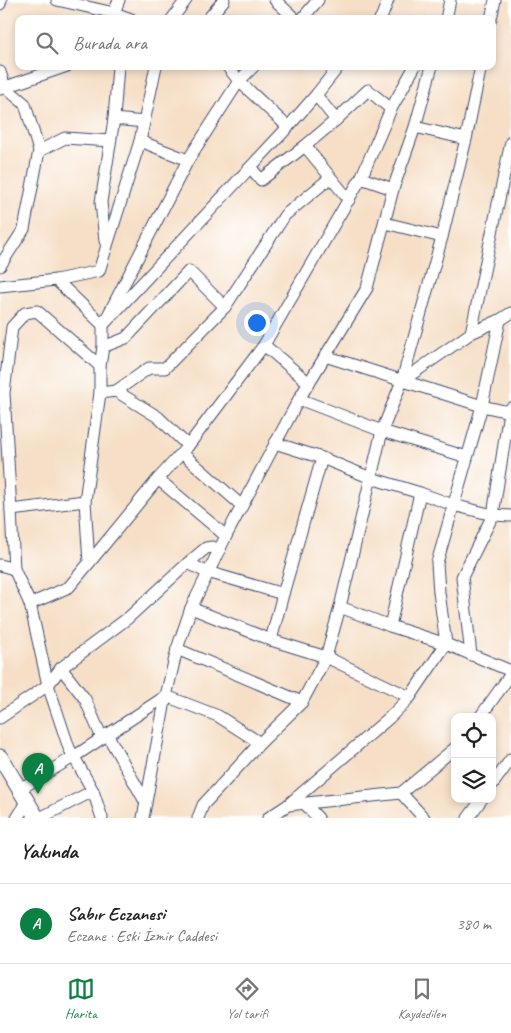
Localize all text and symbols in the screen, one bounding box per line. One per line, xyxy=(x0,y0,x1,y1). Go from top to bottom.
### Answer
search box xyxy=(15,15,496,70)
icon: search xyxy=(33,29,61,57)
text: Burada ara xyxy=(73,31,147,55)
your location xyxy=(244,310,270,336)
map controls xyxy=(451,713,496,803)
button: locate xyxy=(451,713,496,758)
pin: A xyxy=(22,753,54,794)
button: layers xyxy=(451,758,496,803)
text: Yakında xyxy=(20,838,78,864)
text: Sabır Eczanesi xyxy=(67,902,165,926)
text: A xyxy=(32,914,40,934)
text: 380 m xyxy=(457,914,491,934)
text: Eczane · Eski İzmir Caddesi xyxy=(67,926,217,946)
tab: Harita xyxy=(65,975,97,1022)
tab: Yol tarifi xyxy=(227,975,268,1022)
tab: Kaydedilen xyxy=(398,975,446,1022)

